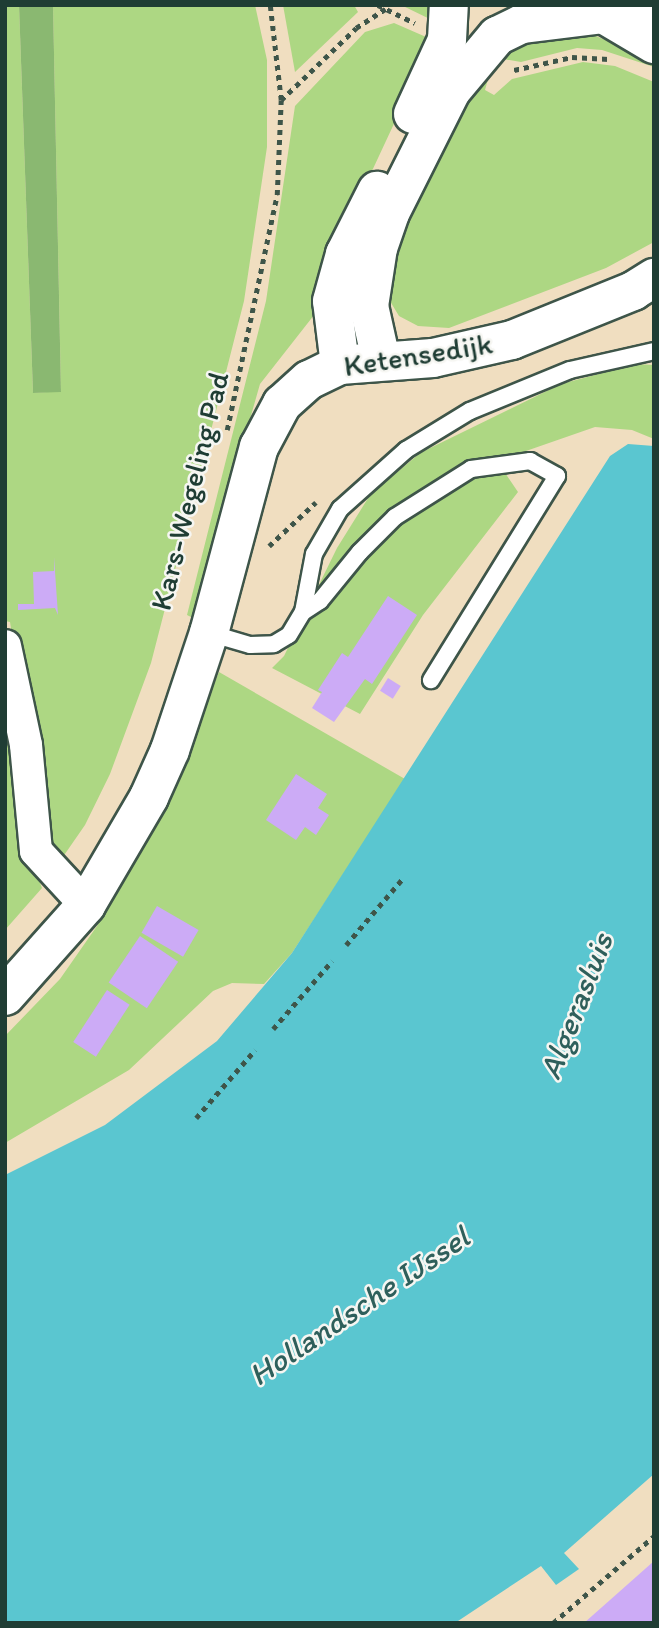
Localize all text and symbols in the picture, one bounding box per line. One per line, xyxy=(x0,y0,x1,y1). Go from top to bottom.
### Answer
street label: Ketensedijk xyxy=(341,325,495,385)
street label: Kars-Wegeling Pad xyxy=(143,368,237,614)
water label: Algerasluis xyxy=(531,928,621,1084)
water label: Hollandsche IJssel xyxy=(242,1218,476,1394)

